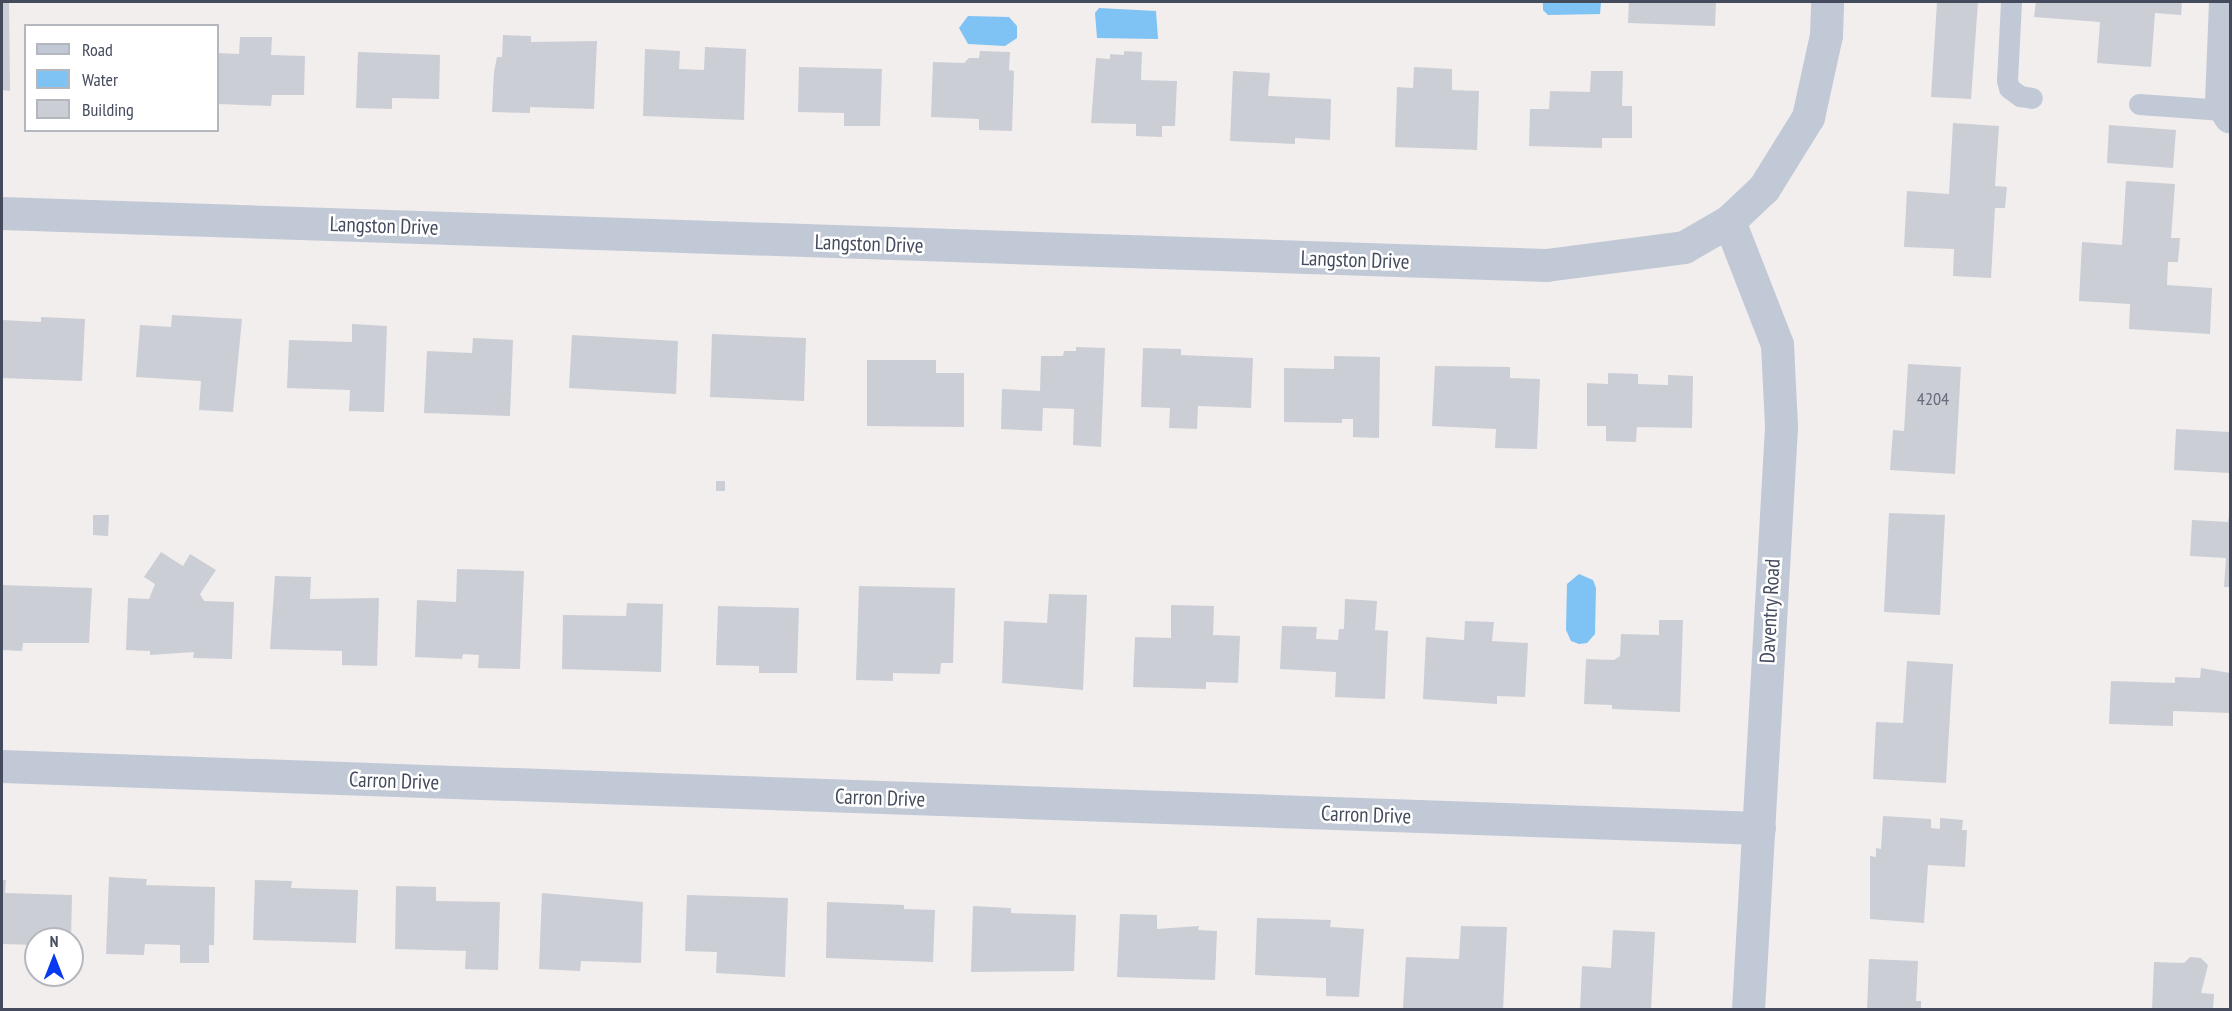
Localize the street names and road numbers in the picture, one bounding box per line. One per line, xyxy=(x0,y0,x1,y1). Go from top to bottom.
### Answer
street label: Langston Drive xyxy=(329,212,439,240)
street label: Langston Drive xyxy=(814,230,924,258)
street label: Langston Drive xyxy=(1300,246,1410,274)
street label: Daventry Road xyxy=(1755,558,1785,664)
street label: Carron Drive xyxy=(349,767,439,795)
street label: Carron Drive xyxy=(835,784,925,812)
street label: Carron Drive xyxy=(1321,801,1411,829)

